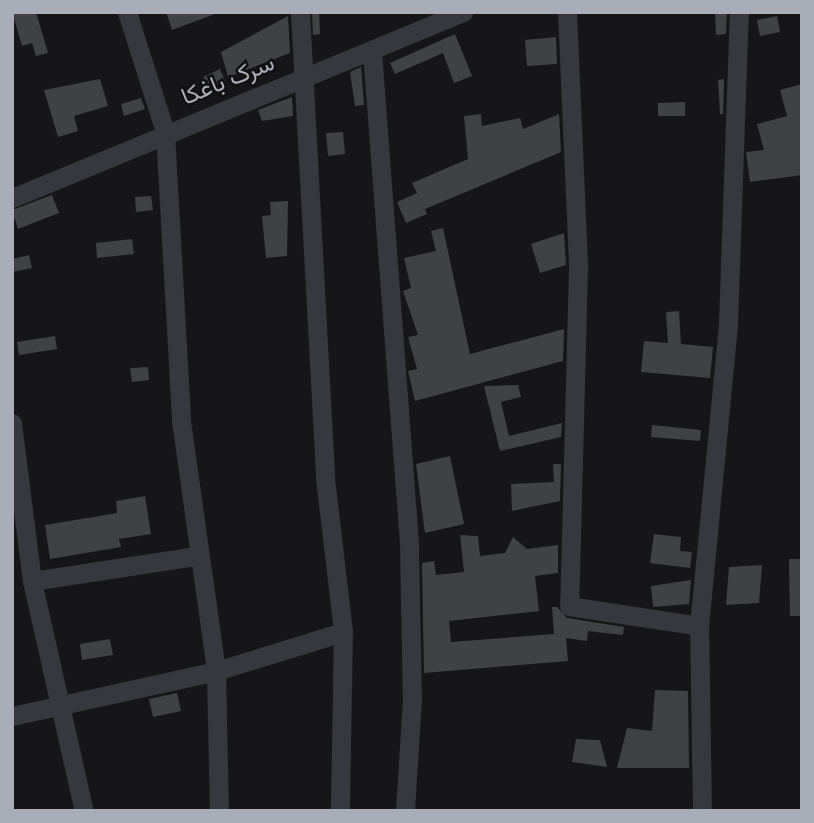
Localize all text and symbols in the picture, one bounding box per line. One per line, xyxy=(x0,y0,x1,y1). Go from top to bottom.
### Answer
street label: سرک باغکا xyxy=(177,48,279,112)

